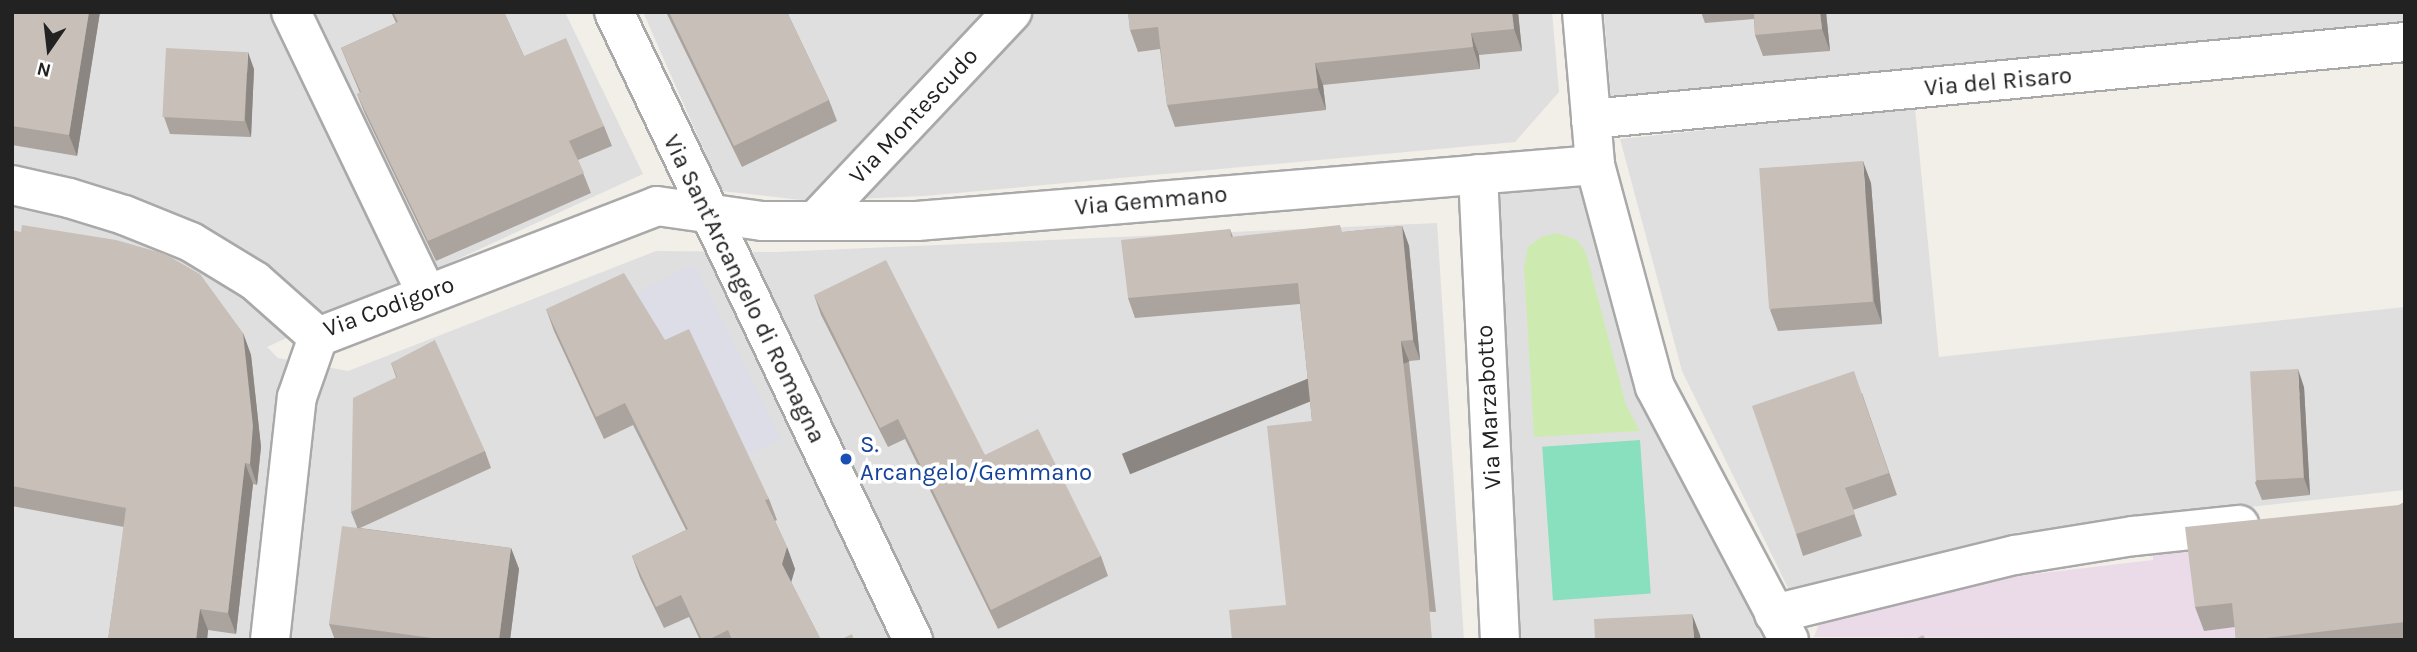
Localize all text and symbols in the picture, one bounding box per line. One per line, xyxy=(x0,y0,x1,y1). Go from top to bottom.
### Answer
north arrow xyxy=(14,14,84,84)
street label: Via Montescudo xyxy=(844,42,984,190)
text: N xyxy=(35,57,53,82)
street label: Via del Risaro xyxy=(1923,61,2073,103)
street label: Via Sant'Arcangelo di Romagna xyxy=(657,130,831,448)
street label: Via Gemmano xyxy=(1074,180,1228,222)
street label: Via Codigoro xyxy=(320,270,458,344)
street label: Via Marzabotto xyxy=(1470,324,1508,490)
place label: S. Arcangelo/Gemmano xyxy=(860,431,1092,487)
marker: S. Arcangelo/Gemmano xyxy=(838,451,854,467)

